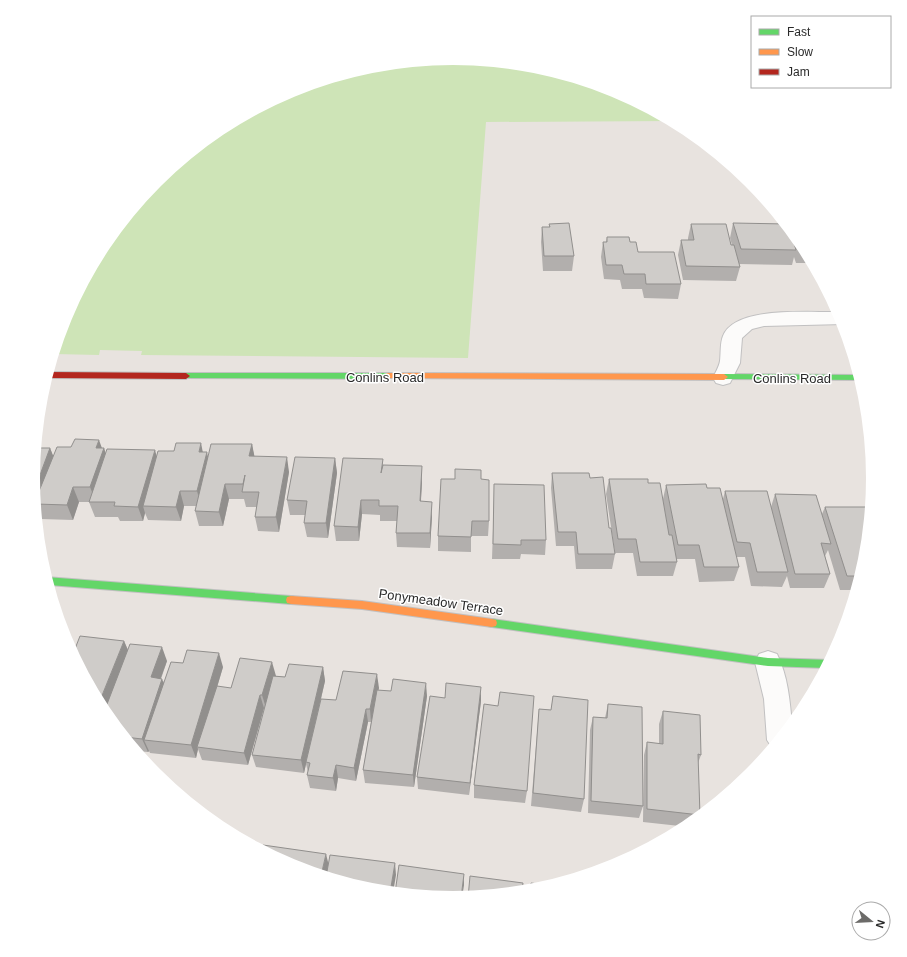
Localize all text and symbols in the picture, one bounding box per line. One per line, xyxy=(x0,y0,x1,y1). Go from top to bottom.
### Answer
legend xyxy=(751,16,891,88)
text: Fast xyxy=(787,25,811,39)
text: Slow xyxy=(787,45,813,59)
text: Jam xyxy=(787,65,810,79)
street label: Conlins Road xyxy=(346,370,424,385)
street label: Conlins Road xyxy=(753,371,831,386)
street label: Ponymeadow Terrace xyxy=(378,586,504,618)
north arrow xyxy=(851,901,891,941)
text: N xyxy=(874,918,887,930)

